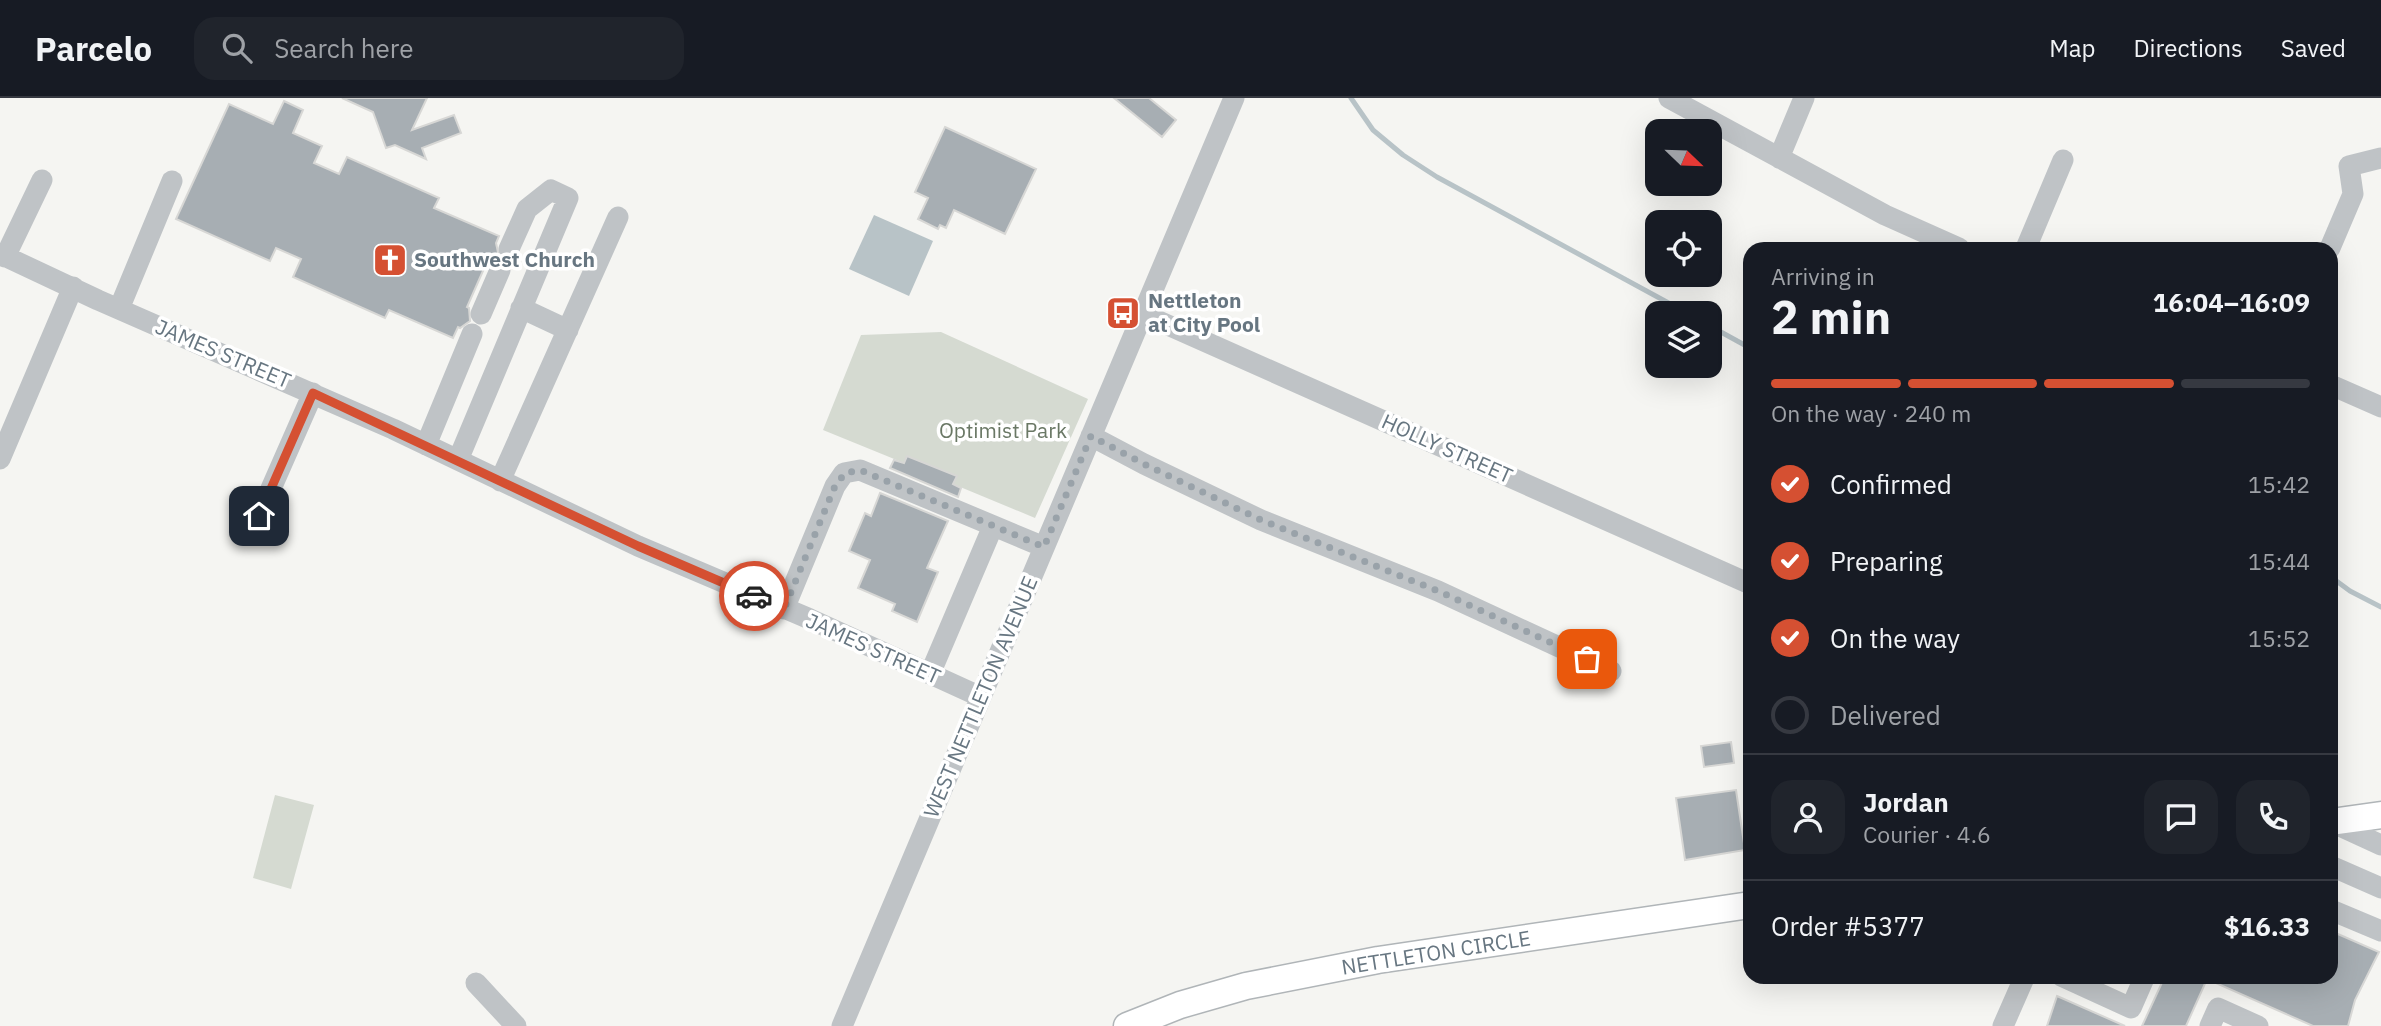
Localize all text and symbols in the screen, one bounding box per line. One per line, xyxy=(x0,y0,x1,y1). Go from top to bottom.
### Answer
search box xyxy=(194,17,684,80)
text: Parcelo xyxy=(35,27,152,70)
icon: search xyxy=(218,29,256,67)
text: Search here xyxy=(274,31,414,65)
text: Map xyxy=(2049,32,2095,64)
text: Directions xyxy=(2133,32,2243,64)
text: Saved xyxy=(2281,32,2346,64)
north arrow xyxy=(1645,119,1722,196)
map controls xyxy=(1645,119,1722,378)
button: locate xyxy=(1645,210,1722,287)
church icon: Southwest Church xyxy=(371,241,409,279)
place label: Southwest Church xyxy=(414,245,595,273)
text: Arriving in xyxy=(1771,261,1875,291)
text: 16:04–16:09 xyxy=(2153,285,2310,319)
place label: Nettleton at City Pool xyxy=(1148,286,1260,338)
text: 2 min xyxy=(1771,287,1891,347)
bus stop icon: Nettleton at City Pool xyxy=(1104,294,1142,332)
button: layers xyxy=(1645,301,1722,378)
street label: JAMES STREET xyxy=(151,312,295,394)
text: On the way · 240 m xyxy=(1771,398,1971,428)
street label: HOLLY STREET xyxy=(1378,407,1517,489)
park label: Optimist Park xyxy=(939,416,1067,444)
icon: check xyxy=(1771,465,1809,503)
text: Confirmed xyxy=(1830,467,1952,501)
text: 15:42 xyxy=(2248,469,2310,499)
pin xyxy=(229,486,289,546)
icon: home xyxy=(240,497,278,535)
icon: check xyxy=(1771,542,1809,580)
text: Preparing xyxy=(1830,544,1943,578)
text: 15:44 xyxy=(2248,546,2310,576)
courier xyxy=(719,561,789,631)
street label: WEST NETTLETON AVENUE xyxy=(917,572,1044,821)
icon: car xyxy=(735,577,773,615)
street label: JAMES STREET xyxy=(802,606,945,690)
icon: check xyxy=(1771,619,1809,657)
text: On the way xyxy=(1830,621,1960,655)
text: 15:52 xyxy=(2248,623,2310,653)
pin xyxy=(1557,629,1617,689)
icon: bag xyxy=(1568,640,1606,678)
text: Delivered xyxy=(1830,698,1941,732)
button: person xyxy=(1771,780,1845,854)
button: chat xyxy=(2144,780,2218,854)
button: phone xyxy=(2236,780,2310,854)
text: Jordan xyxy=(1863,785,1949,819)
text: Courier · 4.6 xyxy=(1863,819,1991,849)
text: Order #5377 xyxy=(1771,909,1925,943)
text: $16.33 xyxy=(2224,909,2310,943)
street label: NETTLETON CIRCLE xyxy=(1339,923,1532,981)

